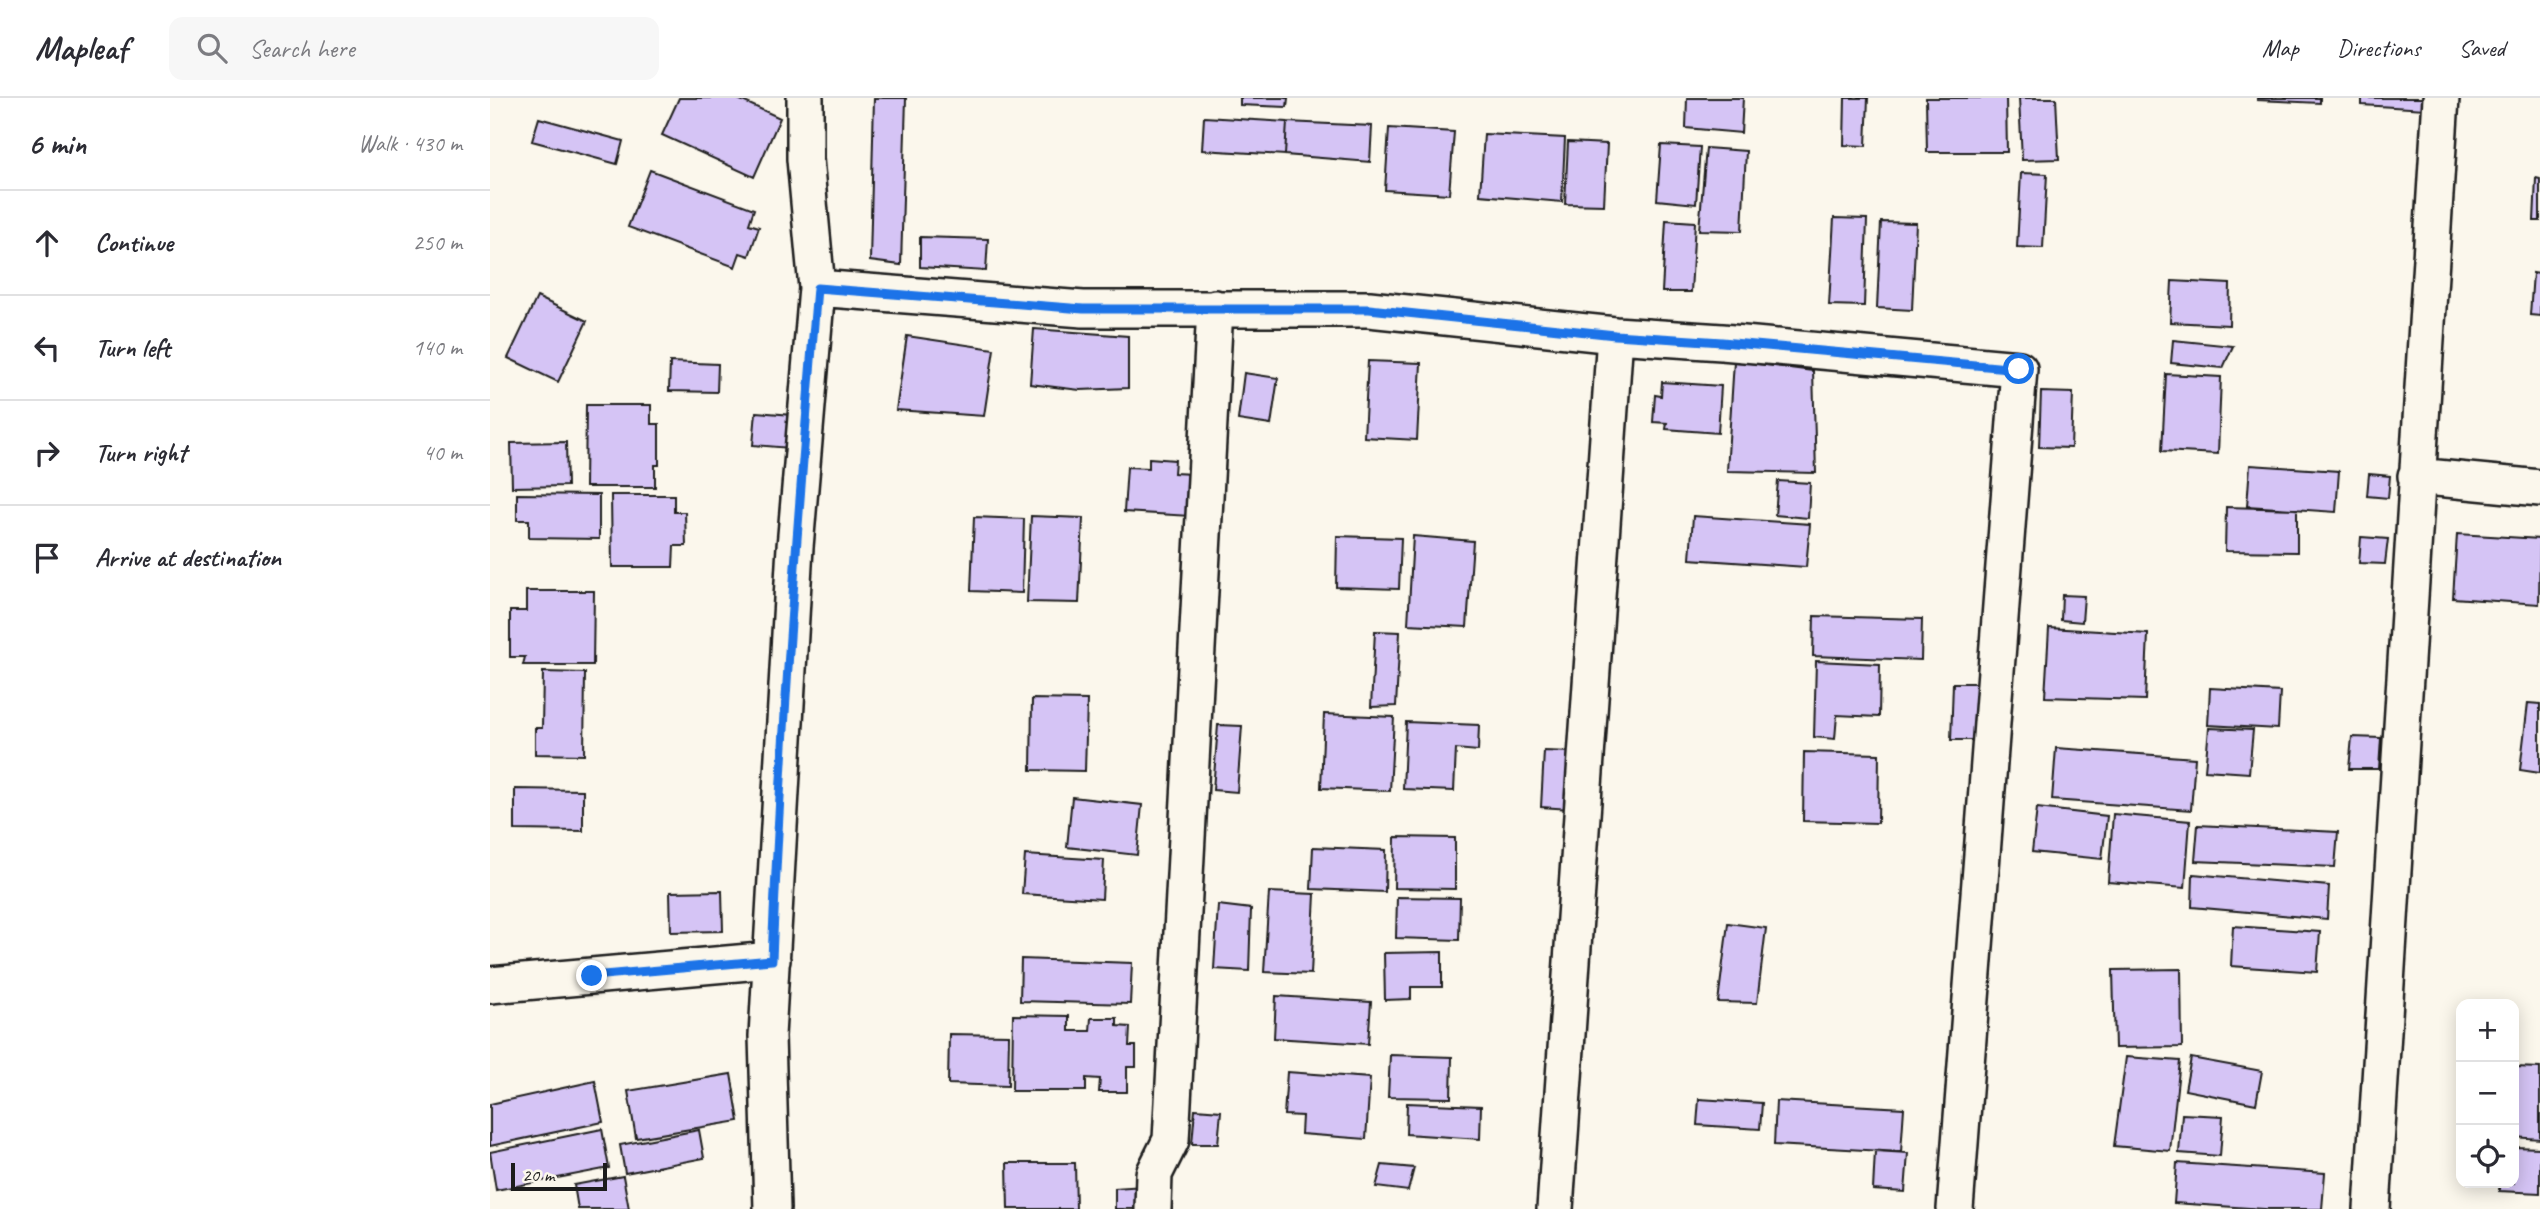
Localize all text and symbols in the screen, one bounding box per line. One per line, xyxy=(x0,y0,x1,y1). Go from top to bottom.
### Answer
search box xyxy=(169,17,659,80)
text: Mapleaf xyxy=(35,27,127,69)
icon: search xyxy=(193,29,231,67)
text: Search here xyxy=(249,32,355,65)
text: Map xyxy=(2262,33,2299,63)
text: Directions xyxy=(2337,33,2420,63)
text: Saved xyxy=(2458,33,2505,63)
text: 6 min xyxy=(28,125,86,163)
text: Walk · 430 m xyxy=(358,129,462,158)
icon: ahead xyxy=(28,224,66,262)
text: Continue xyxy=(95,226,173,259)
text: 250 m xyxy=(413,228,462,257)
icon: left xyxy=(28,329,66,367)
text: Turn left xyxy=(95,331,170,364)
text: 140 m xyxy=(413,333,462,362)
route start xyxy=(2003,353,2034,384)
icon: right xyxy=(28,434,66,472)
text: Turn right xyxy=(95,436,186,469)
text: 40 m xyxy=(423,438,462,467)
icon: arrive xyxy=(28,539,66,577)
text: Arrive at destination xyxy=(95,541,281,574)
route end xyxy=(576,960,607,991)
map controls xyxy=(2456,999,2519,1188)
button: + xyxy=(2456,999,2519,1062)
button: − xyxy=(2456,1062,2519,1125)
button: locate xyxy=(2456,1125,2519,1188)
scale bar xyxy=(511,1160,607,1192)
text: 20 m xyxy=(522,1163,554,1187)

